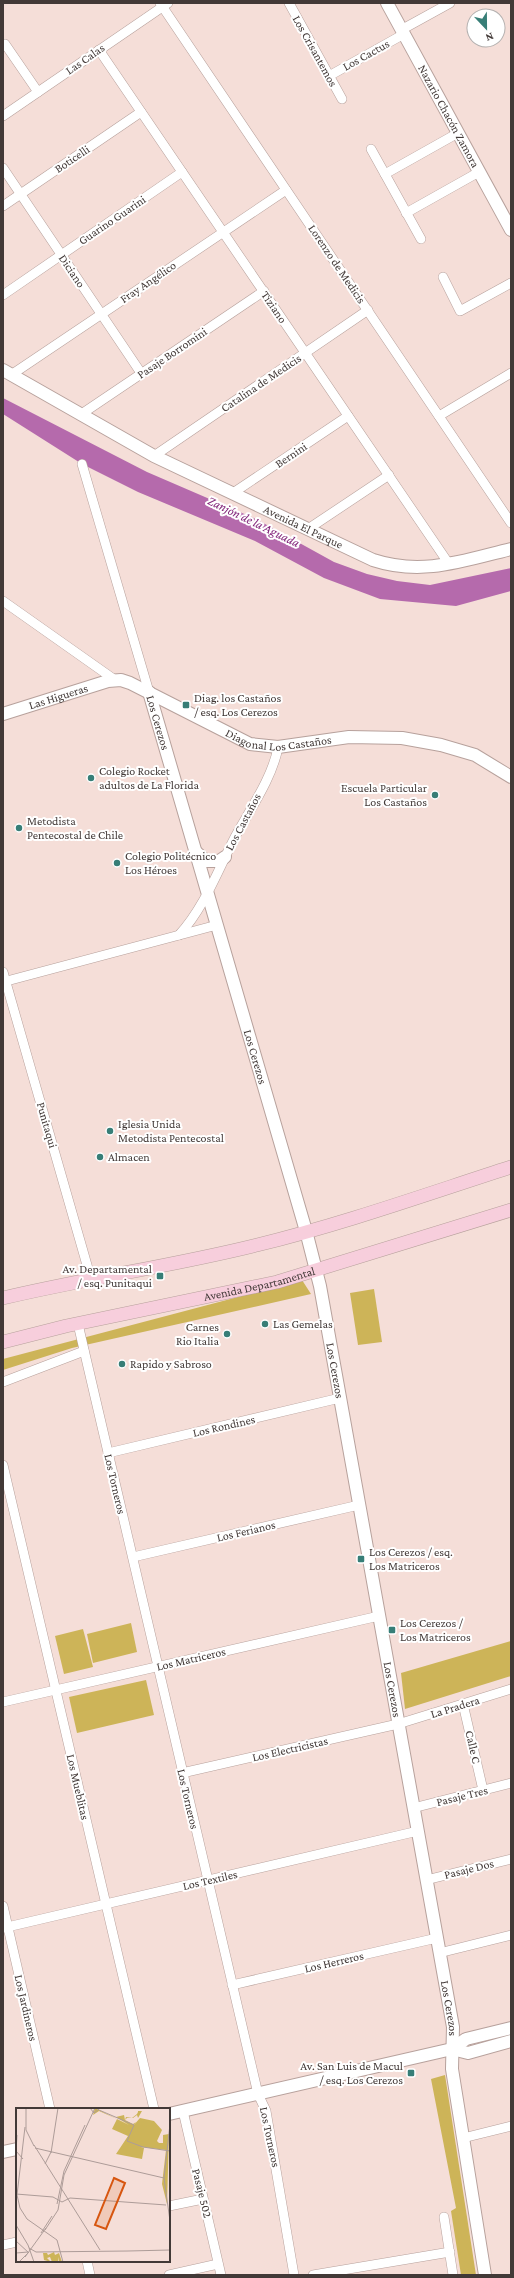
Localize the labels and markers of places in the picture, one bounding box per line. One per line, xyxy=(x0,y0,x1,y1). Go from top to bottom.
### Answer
place label: Diag. los Castaños / esq. Los Cerezos xyxy=(194,691,282,719)
marker: Diag. los Castaños / esq. Los Cerezos xyxy=(181,700,191,710)
place label: Colegio Rocket adultos de La Florida xyxy=(99,764,200,792)
marker: Colegio Rocket adultos de La Florida xyxy=(86,773,96,783)
place label: Escuela Particular Los Castaños xyxy=(341,781,428,809)
marker: Escuela Particular Los Castaños xyxy=(430,790,440,800)
place label: Metodista Pentecostal de Chile xyxy=(27,814,123,842)
marker: Metodista Pentecostal de Chile xyxy=(14,823,24,833)
place label: Colegio Politécnico Los Héroes xyxy=(125,849,216,877)
marker: Colegio Politécnico Los Héroes xyxy=(112,858,122,868)
place label: Iglesia Unida Metodista Pentecostal xyxy=(118,1117,224,1145)
marker: Iglesia Unida Metodista Pentecostal xyxy=(105,1126,115,1136)
place label: Almacen xyxy=(108,1150,150,1164)
marker: Almacen xyxy=(95,1152,105,1162)
place label: Av. Departamental / esq. Punitaqui xyxy=(62,1262,152,1290)
marker: Av. Departamental / esq. Punitaqui xyxy=(155,1271,165,1281)
place label: Las Gemelas xyxy=(273,1317,333,1331)
marker: Las Gemelas xyxy=(260,1319,270,1329)
place label: Carnes Rio Italia xyxy=(176,1320,219,1348)
marker: Carnes Rio Italia xyxy=(222,1329,232,1339)
place label: Rapido y Sabroso xyxy=(130,1357,212,1371)
marker: Rapido y Sabroso xyxy=(117,1359,127,1369)
place label: Los Cerezos / esq. Los Matriceros xyxy=(369,1545,453,1573)
marker: Los Cerezos / esq. Los Matriceros xyxy=(356,1554,366,1564)
place label: Los Cerezos / Los Matriceros xyxy=(400,1616,471,1644)
marker: Los Cerezos / Los Matriceros xyxy=(387,1625,397,1635)
place label: Av. San Luis de Macul / esq. Los Cerezos xyxy=(300,2059,403,2087)
marker: Av. San Luis de Macul / esq. Los Cerezos xyxy=(406,2068,416,2078)

